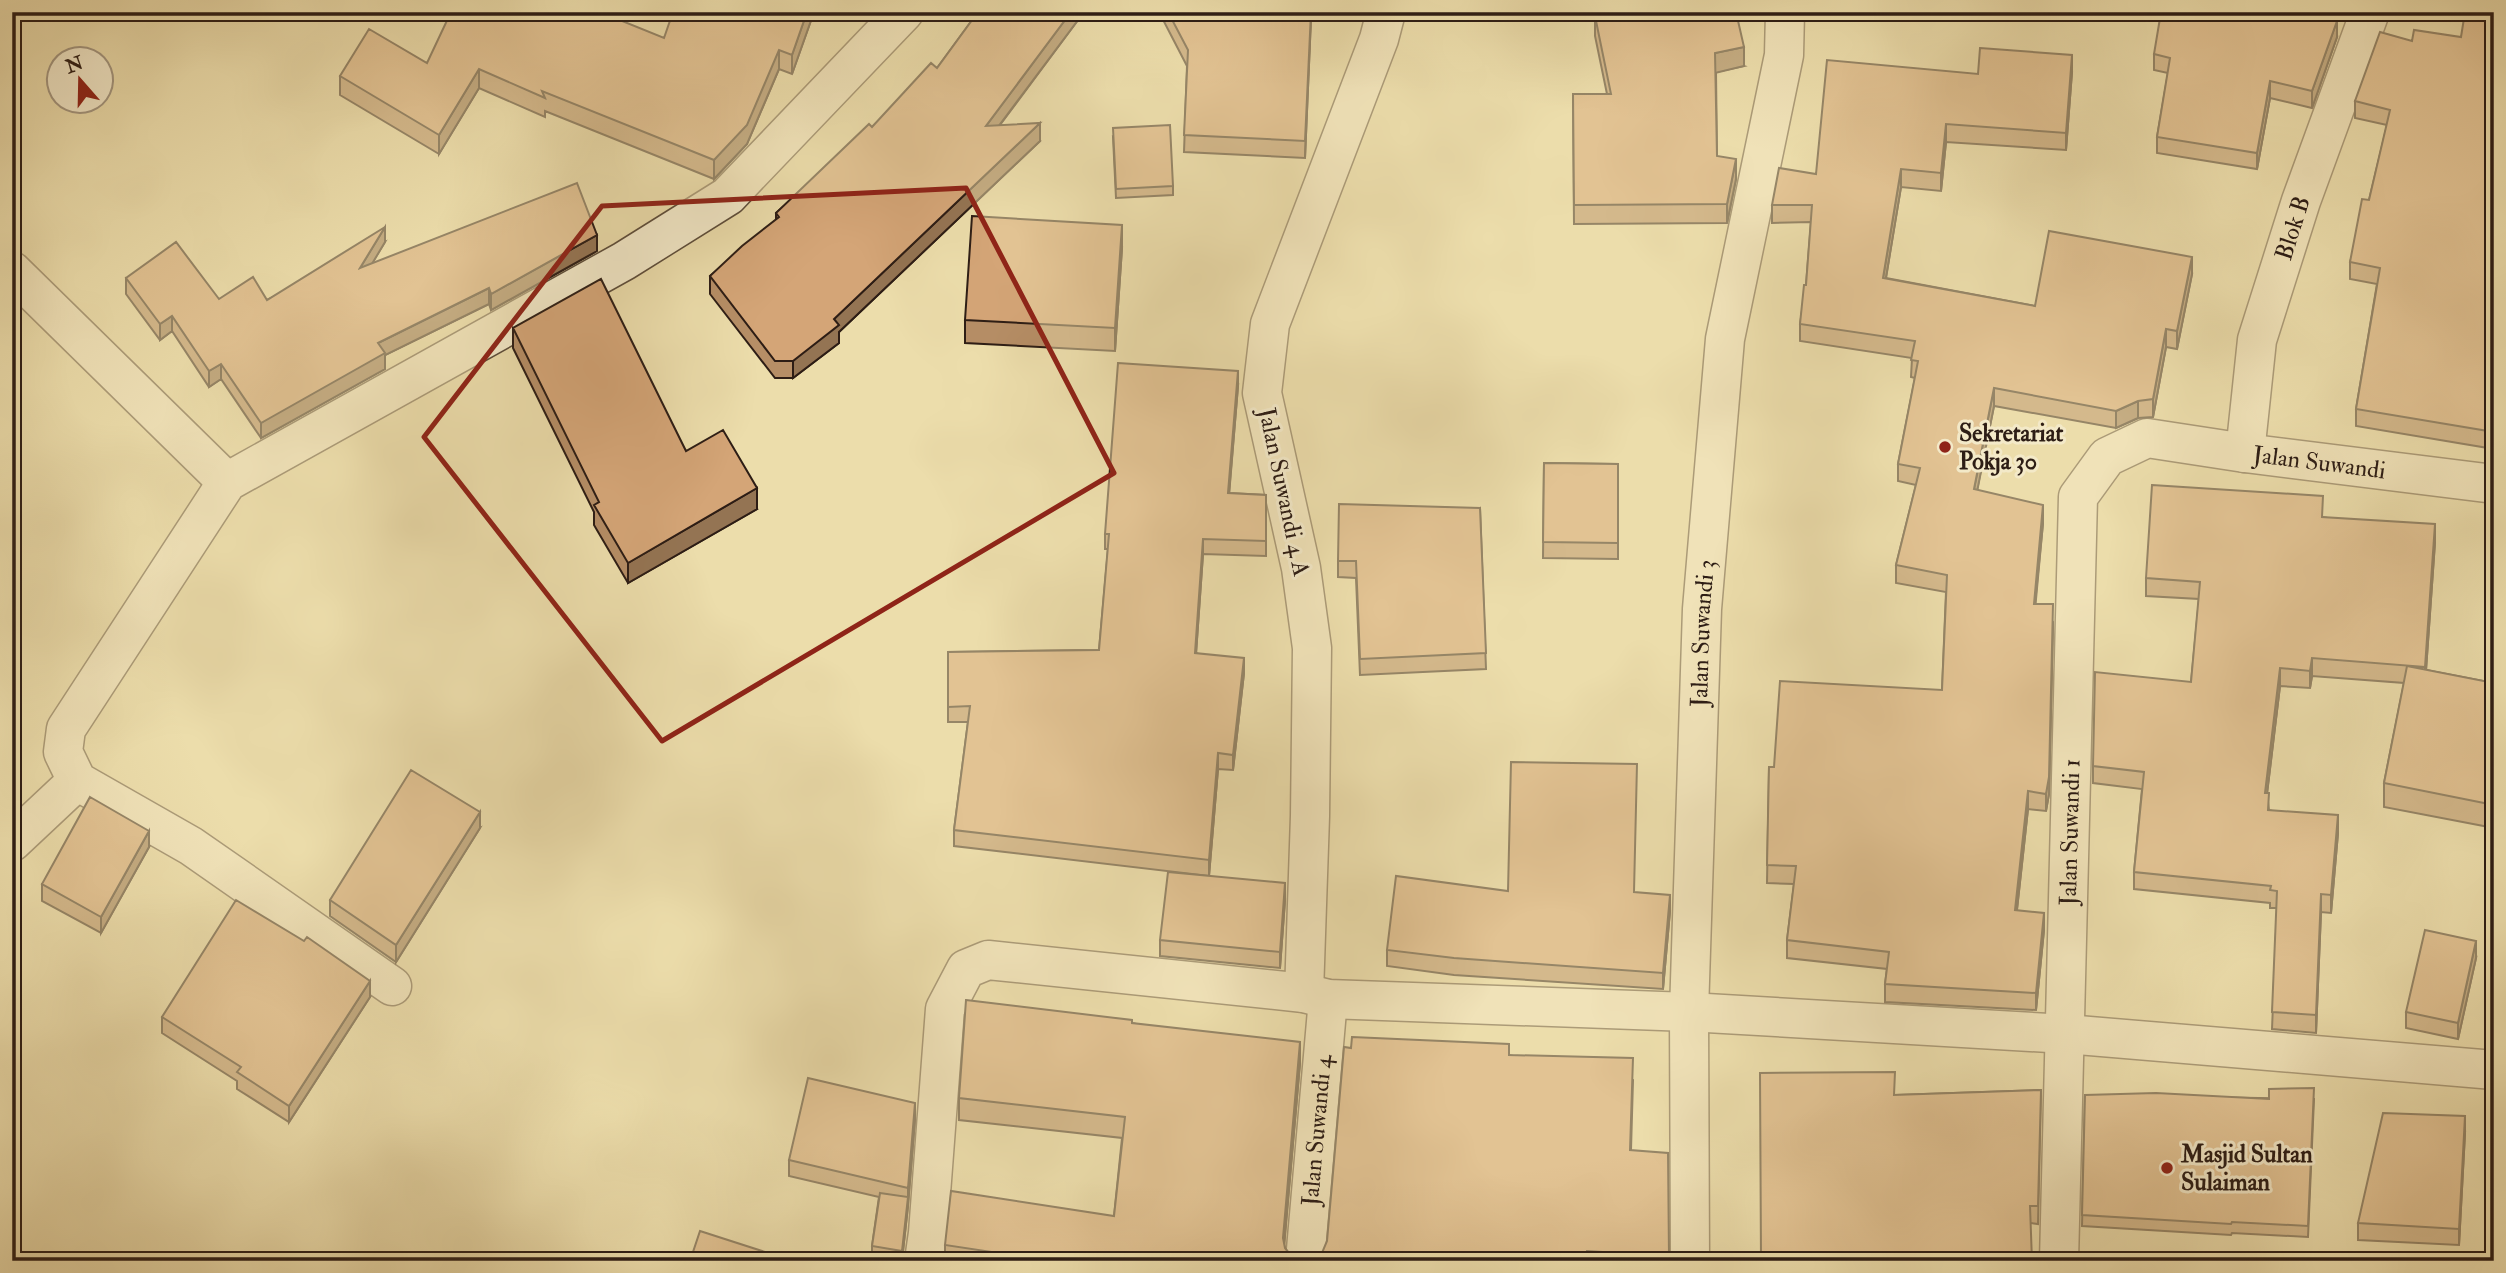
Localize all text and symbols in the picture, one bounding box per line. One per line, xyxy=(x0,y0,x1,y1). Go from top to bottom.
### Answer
north arrow xyxy=(46,46,116,116)
text: N xyxy=(61,50,88,79)
street label: Blok B xyxy=(2268,192,2317,264)
street label: Jalan Suwandi 4 A xyxy=(1251,404,1317,579)
place label: Sekretariat Pokja 30 xyxy=(1959,418,2064,477)
marker: Sekretariat Pokja 30 xyxy=(1937,439,1953,455)
street label: Jalan Suwandi xyxy=(2250,439,2387,486)
street label: Jalan Suwandi 3 xyxy=(1683,558,1722,708)
street label: Jalan Suwandi 1 xyxy=(2052,758,2087,907)
street label: Jalan Suwandi 4 xyxy=(1294,1053,1339,1208)
place label: Masjid Sultan Sulaiman xyxy=(2180,1139,2313,1198)
marker: Masjid Sultan Sulaiman xyxy=(2159,1160,2175,1176)

